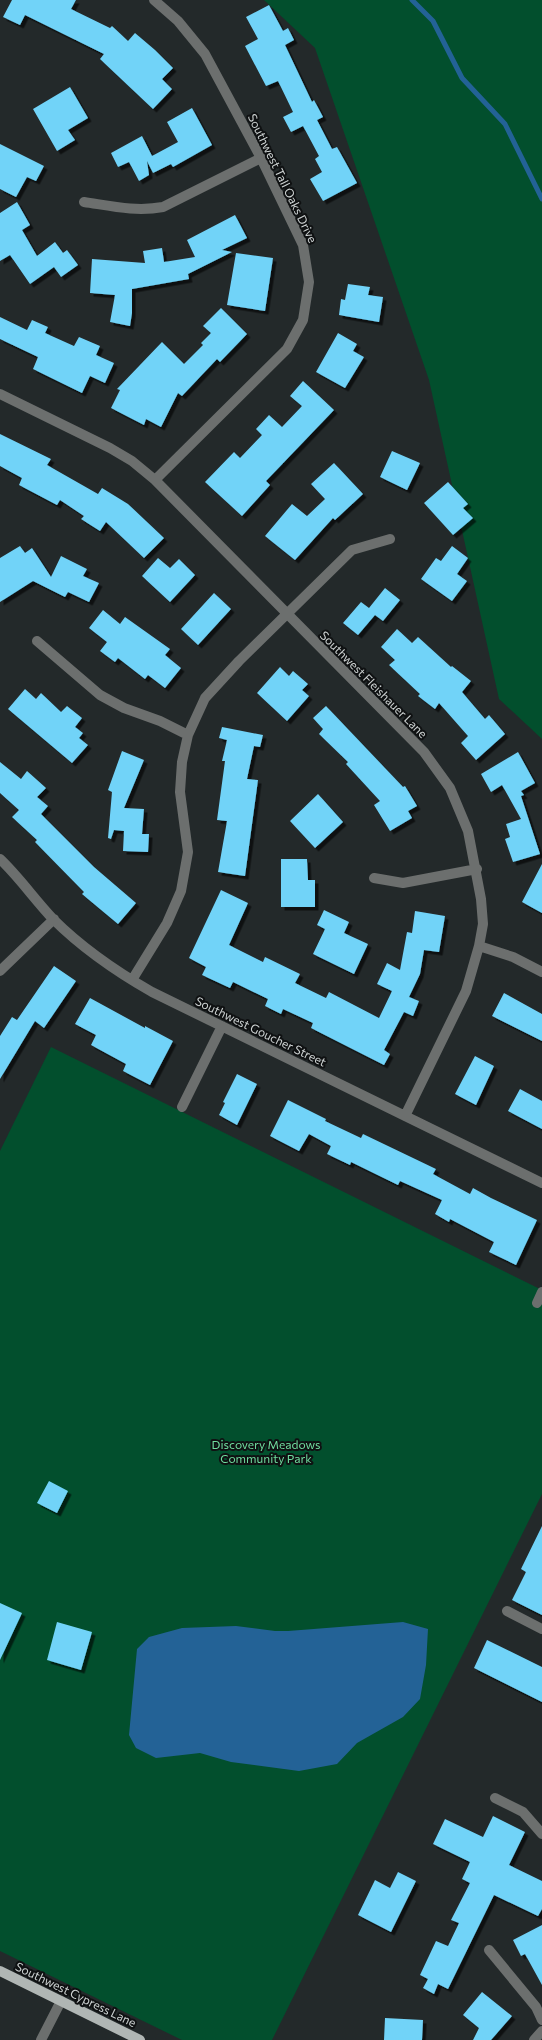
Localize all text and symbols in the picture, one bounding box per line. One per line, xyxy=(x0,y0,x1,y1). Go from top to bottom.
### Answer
street label: Southwest Tall Oaks Drive xyxy=(246,111,320,245)
street label: Southwest Fleishauer Lane xyxy=(318,628,430,740)
street label: Southwest Goucher Street xyxy=(193,993,329,1069)
park label: Discovery Meadows Community Park xyxy=(212,1437,320,1465)
street label: Southwest Cypress Lane xyxy=(13,1959,139,2029)

